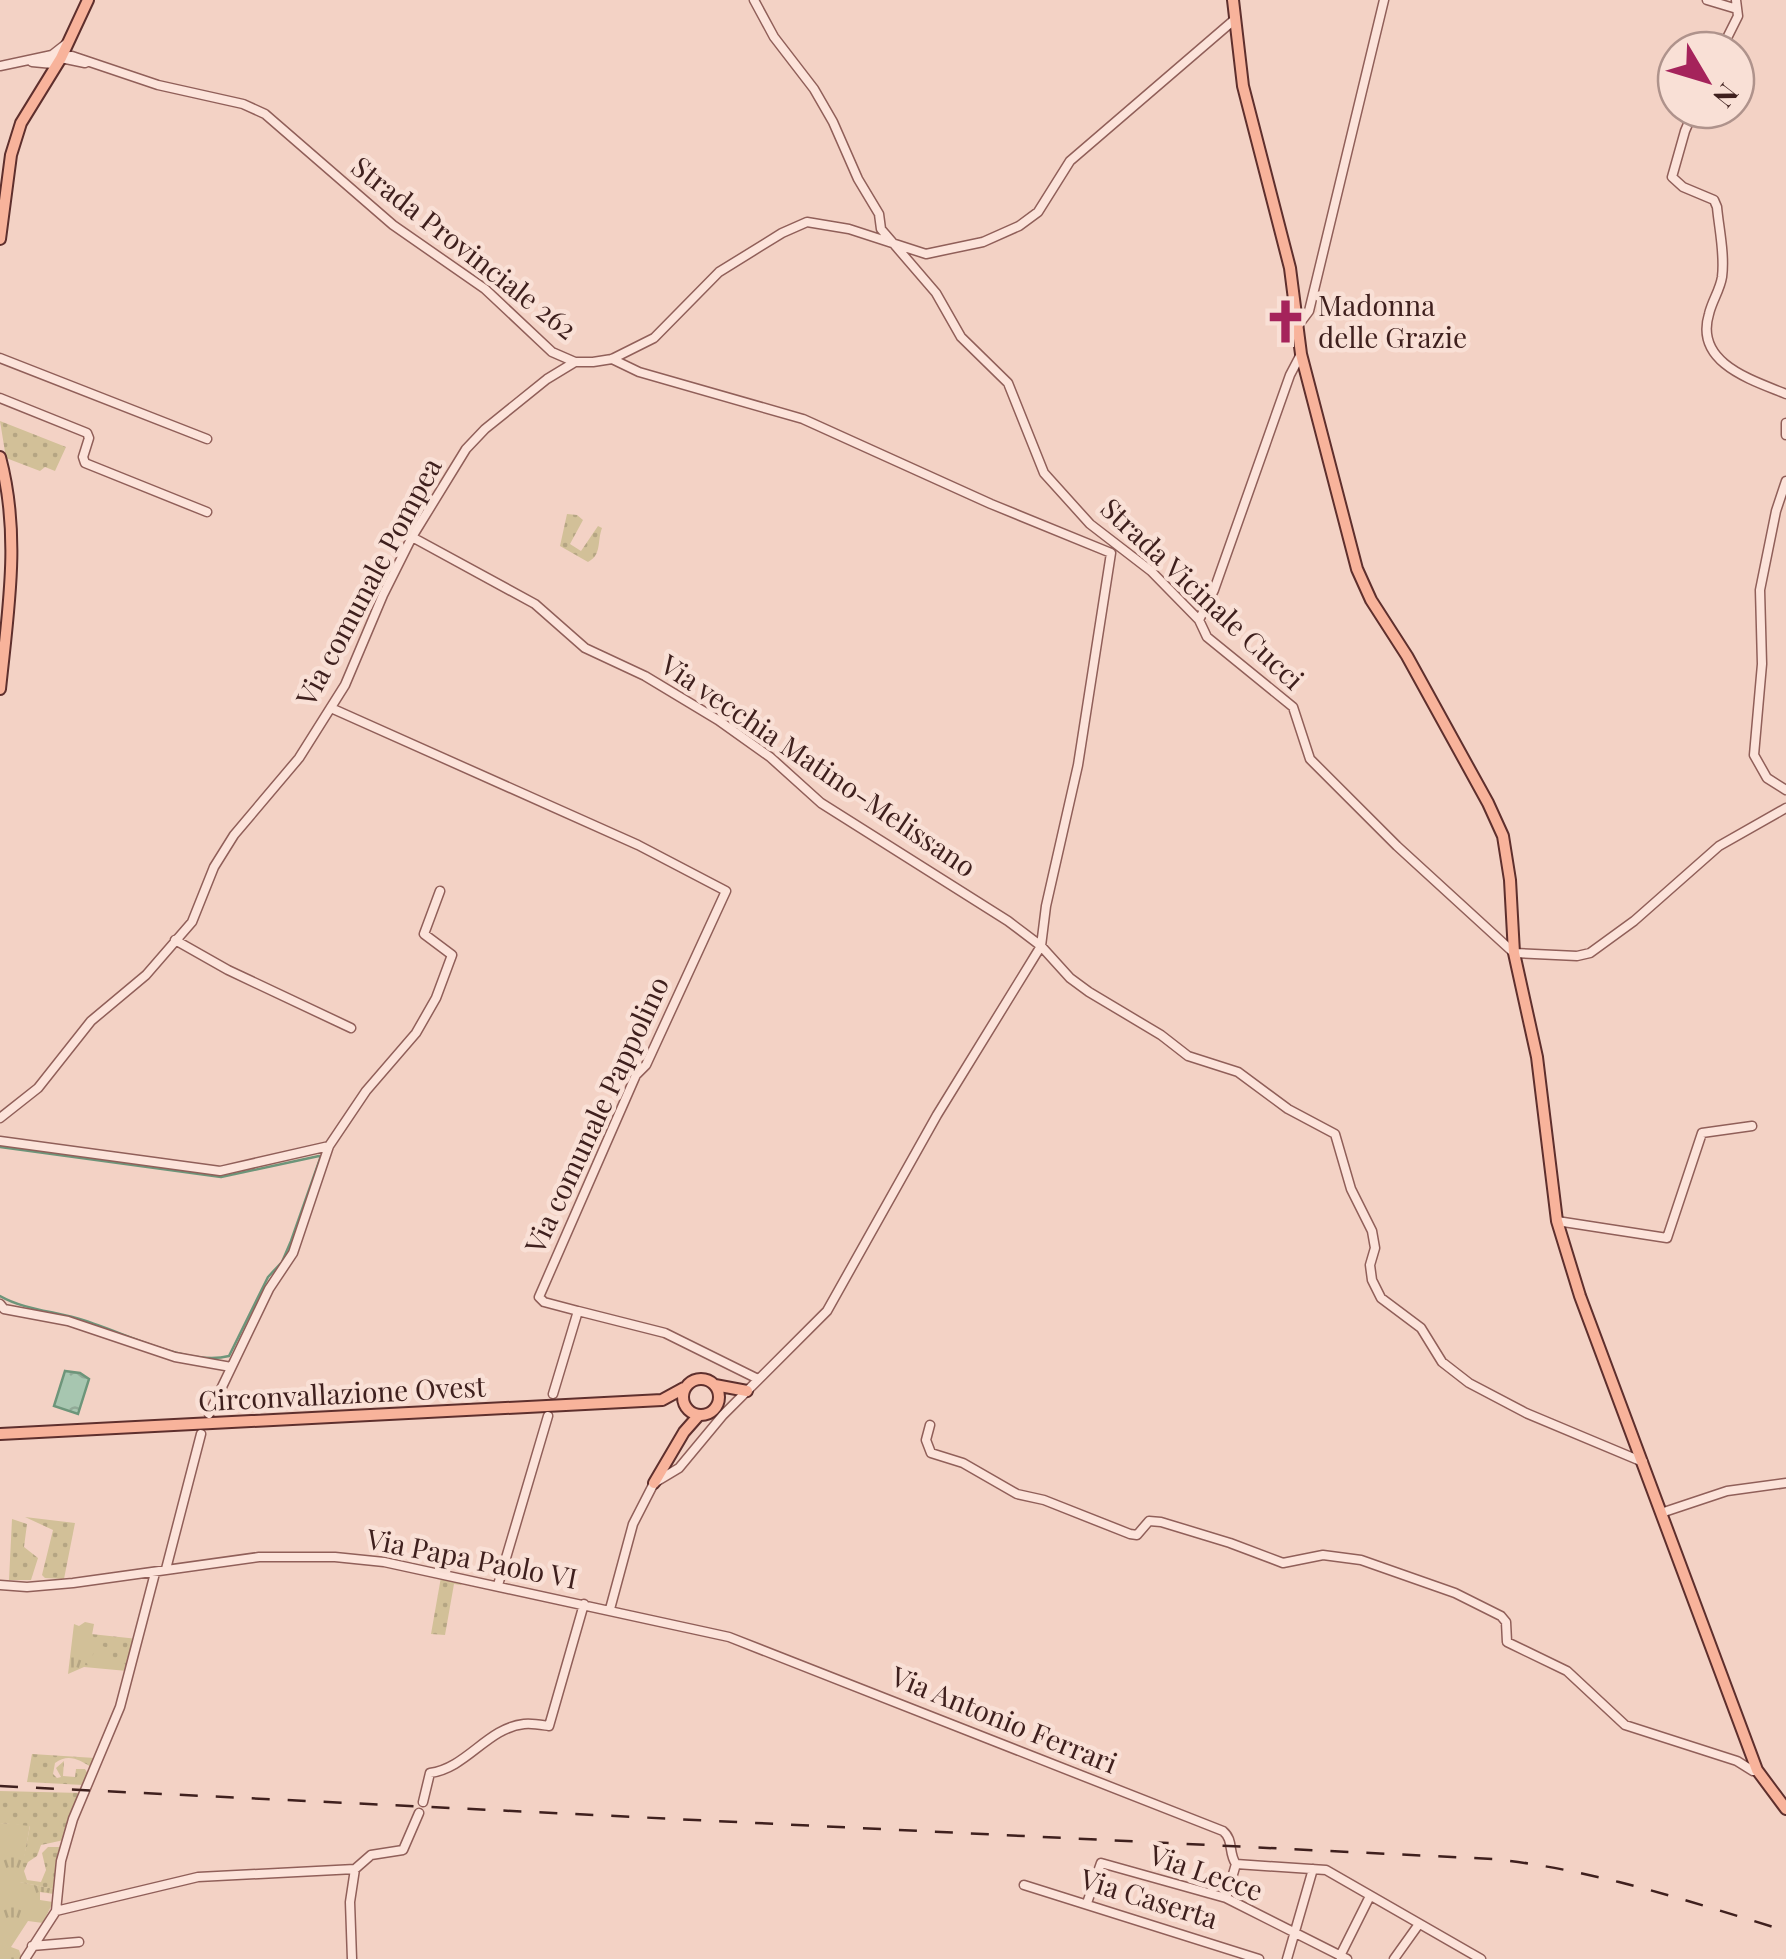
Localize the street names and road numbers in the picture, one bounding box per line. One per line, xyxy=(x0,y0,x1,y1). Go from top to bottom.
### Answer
street label: Strada Provinciale 262 xyxy=(345,147,585,346)
street label: Via comunale Pompea xyxy=(286,451,449,713)
street label: Strada Vicinale Cucci xyxy=(1094,489,1312,697)
street label: Via vecchia Matino-Melissano xyxy=(653,645,984,884)
street label: Via comunale Pappolino xyxy=(515,970,676,1260)
street label: Circonvallazione Ovest xyxy=(197,1366,488,1419)
street label: Via Papa Paolo VI xyxy=(363,1519,581,1596)
street label: Via Antonio Ferrari xyxy=(885,1656,1123,1781)
street label: Via Lecce xyxy=(1144,1835,1268,1908)
street label: Via Caserta xyxy=(1075,1859,1223,1936)

